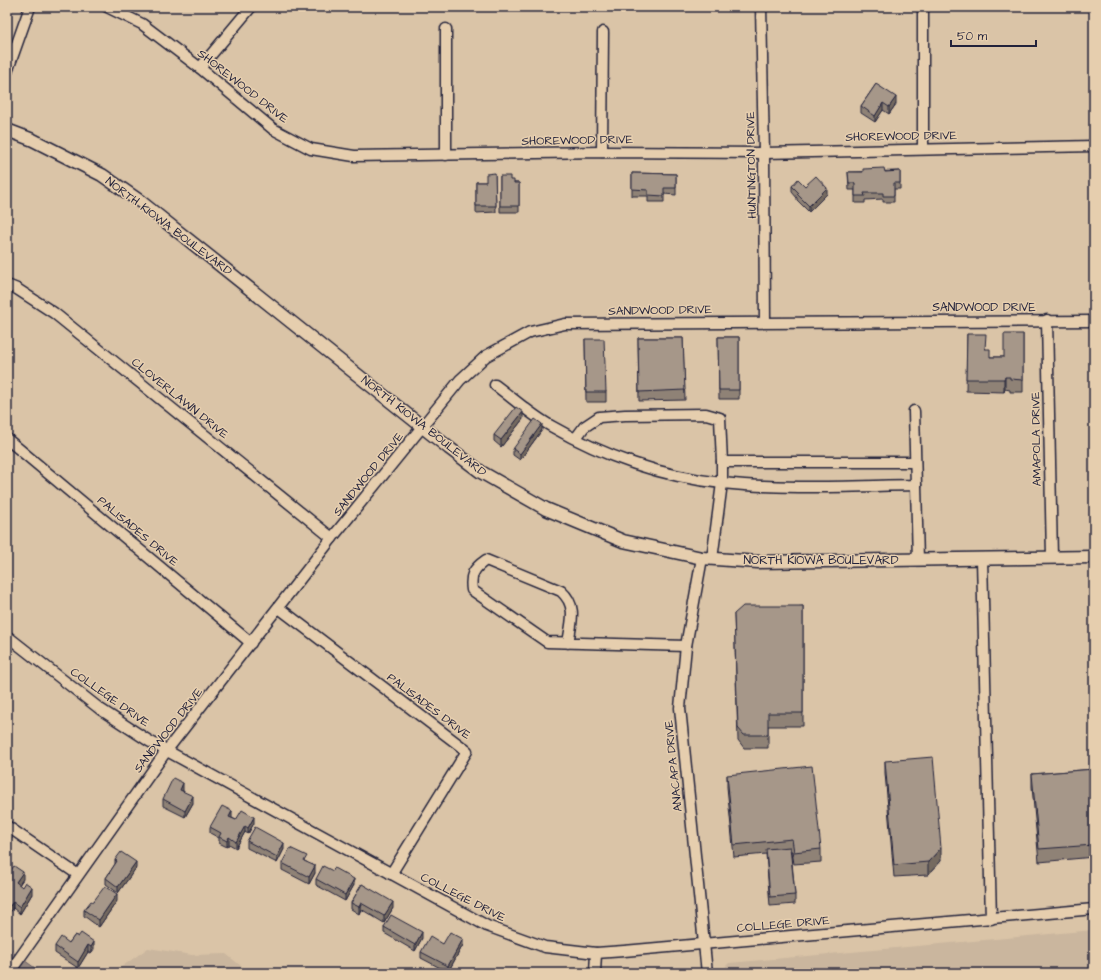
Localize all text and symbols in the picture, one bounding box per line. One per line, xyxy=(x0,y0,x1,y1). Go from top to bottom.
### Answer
scale bar xyxy=(951,22,1036,48)
text: 50 m xyxy=(957,28,988,45)
street label: SHOREWOOD DRIVE xyxy=(194,45,292,127)
street label: HUNTINGTON DRIVE xyxy=(742,111,761,219)
street label: SHOREWOOD DRIVE xyxy=(845,127,957,146)
street label: SHOREWOOD DRIVE xyxy=(521,131,633,150)
street label: NORTH KIOWA BOULEVARD xyxy=(102,173,236,280)
street label: SANDWOOD DRIVE xyxy=(932,299,1036,316)
street label: SANDWOOD DRIVE xyxy=(608,301,712,320)
street label: CLOVERLAWN DRIVE xyxy=(128,354,232,443)
street label: NORTH KIOWA BOULEVARD xyxy=(357,372,490,481)
street label: AMAPOLA DRIVE xyxy=(1027,392,1046,486)
street label: SANDWOOD DRIVE xyxy=(329,429,408,520)
street label: PALISADES DRIVE xyxy=(94,492,182,570)
street label: NORTH KIOWA BOULEVARD xyxy=(744,552,899,569)
street label: COLLEGE DRIVE xyxy=(67,664,153,731)
street label: PALISADES DRIVE xyxy=(383,669,474,744)
street label: SANDWOOD DRIVE xyxy=(130,684,207,776)
street label: ANACAPA DRIVE xyxy=(660,719,687,813)
street label: COLLEGE DRIVE xyxy=(417,869,508,926)
street label: COLLEGE DRIVE xyxy=(736,912,830,937)

